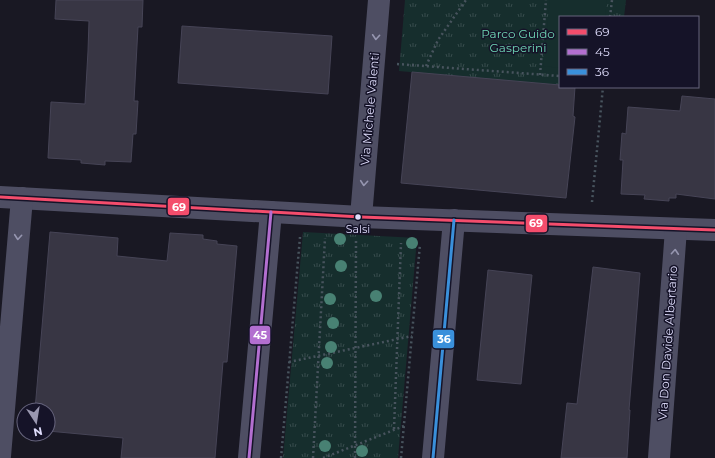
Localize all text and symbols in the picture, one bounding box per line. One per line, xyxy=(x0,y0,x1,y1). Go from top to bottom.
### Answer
legend xyxy=(559,16,699,88)
text: 69 xyxy=(595,24,610,39)
park label: Parco Guido Gasperini xyxy=(481,26,555,55)
one-way arrow xyxy=(372,34,381,40)
text: 45 xyxy=(595,44,610,59)
street label: Via Michele Valenti xyxy=(357,52,382,166)
text: 36 xyxy=(595,64,609,79)
one-way arrow xyxy=(360,180,369,186)
line badge: 69 xyxy=(167,197,190,216)
text: 69 xyxy=(172,200,186,214)
marker: Salsi xyxy=(353,212,363,222)
line badge: 69 xyxy=(525,214,548,233)
text: 69 xyxy=(529,216,543,230)
place label: Salsi xyxy=(346,222,370,236)
one-way arrow xyxy=(14,234,23,240)
one-way arrow xyxy=(670,249,679,255)
street label: Via Don Davide Albertario xyxy=(655,265,680,421)
line badge: 45 xyxy=(249,325,271,345)
text: 45 xyxy=(253,328,268,342)
line badge: 36 xyxy=(432,329,455,349)
text: 36 xyxy=(436,332,451,346)
north arrow xyxy=(16,402,56,442)
text: N xyxy=(32,424,44,440)

